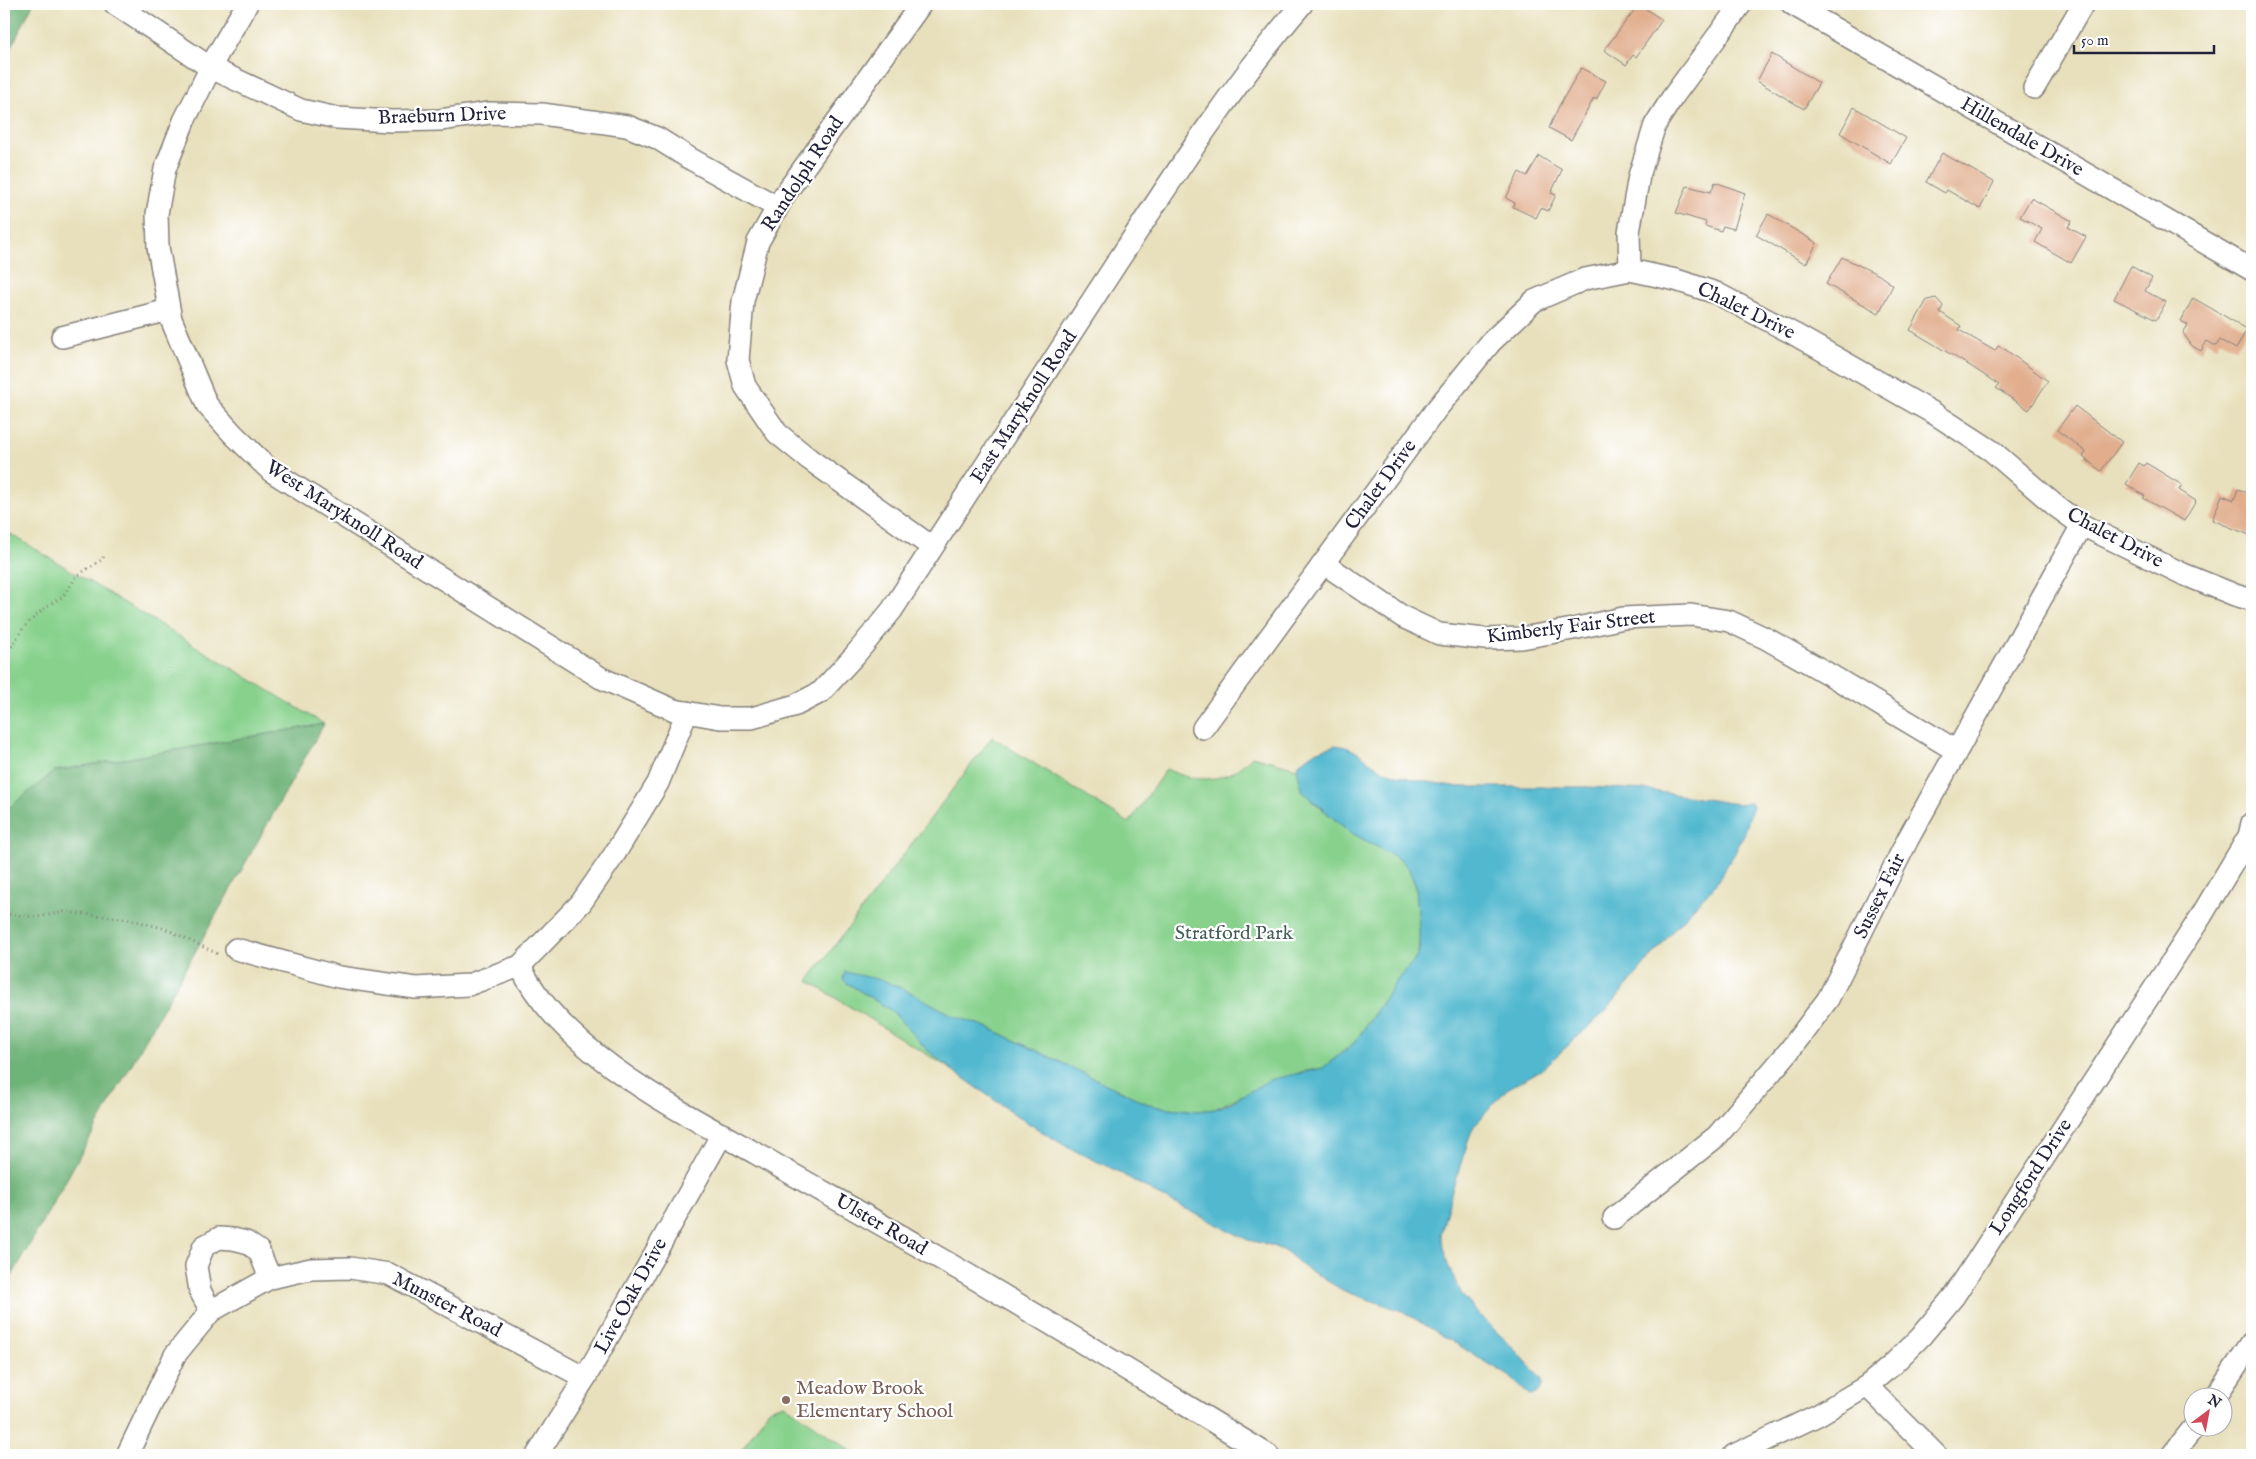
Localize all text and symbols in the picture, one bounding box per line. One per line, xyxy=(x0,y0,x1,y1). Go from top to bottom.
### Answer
scale bar xyxy=(2074,22,2214,54)
text: 50 m xyxy=(2081,31,2109,50)
street label: Hillendale Drive xyxy=(1956,92,2088,182)
street label: Braeburn Drive xyxy=(377,101,507,131)
street label: Randolph Road xyxy=(757,111,850,236)
street label: Chalet Drive xyxy=(1693,277,1799,345)
street label: East Maryknoll Road xyxy=(965,325,1083,488)
street label: Chalet Drive xyxy=(1340,435,1422,535)
street label: West Maryknoll Road xyxy=(261,455,428,575)
street label: Chalet Drive xyxy=(2062,502,2168,574)
street label: Kimberly Fair Street xyxy=(1485,604,1657,650)
street label: Sussex Fair xyxy=(1849,849,1912,943)
park label: Stratford Park xyxy=(1175,921,1293,946)
street label: Longford Drive xyxy=(1984,1114,2078,1240)
street label: Ulster Road xyxy=(830,1189,932,1262)
street label: Live Oak Drive xyxy=(589,1234,673,1358)
street label: Munster Road xyxy=(388,1267,506,1343)
place label: Meadow Brook Elementary School xyxy=(796,1376,954,1424)
north arrow xyxy=(2184,1386,2234,1436)
text: N xyxy=(2204,1390,2224,1413)
marker: Meadow Brook Elementary School xyxy=(780,1394,792,1406)

